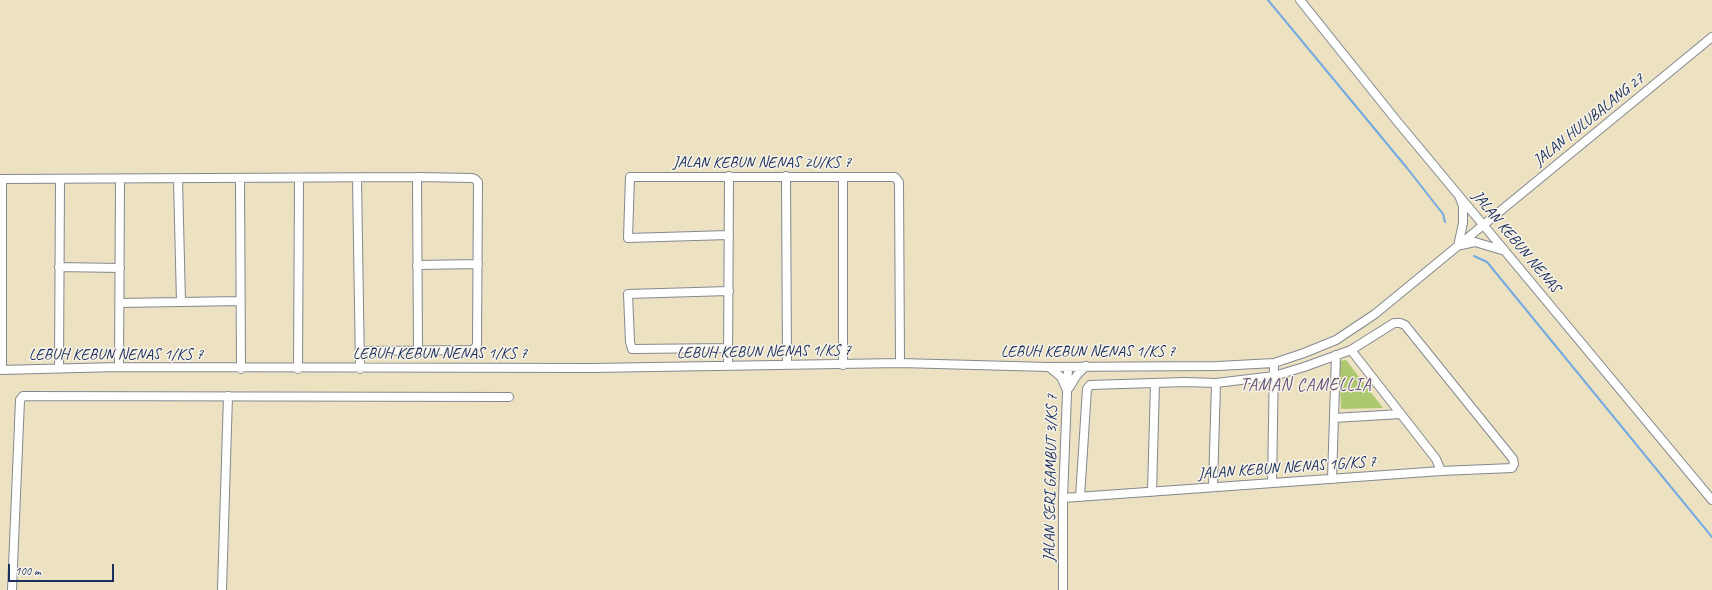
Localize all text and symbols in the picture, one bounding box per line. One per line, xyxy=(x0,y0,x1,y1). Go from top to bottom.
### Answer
street label: JALAN HULUBALANG 27 xyxy=(1530,70,1648,170)
street label: JALAN KEBUN NENAS 2U/KS 7 xyxy=(673,153,851,173)
street label: JALAN KEBUN NENAS xyxy=(1468,187,1564,297)
street label: LEBUH KEBUN NENAS 1/KS 7 xyxy=(677,341,851,363)
street label: LEBUH KEBUN NENAS 1/KS 7 xyxy=(1001,342,1175,362)
street label: LEBUH KEBUN NENAS 1/KS 7 xyxy=(353,344,527,364)
street label: LEBUH KEBUN NENAS 1/KS 7 xyxy=(29,345,203,365)
district label: TAMAN CAMELLIA xyxy=(1241,376,1371,396)
street label: JALAN SERI GAMBUT 3/KS 7 xyxy=(1040,394,1062,562)
street label: JALAN KEBUN NENAS 1G/KS 7 xyxy=(1197,452,1377,484)
scale bar xyxy=(10,556,116,582)
text: 100 m xyxy=(15,563,41,579)

